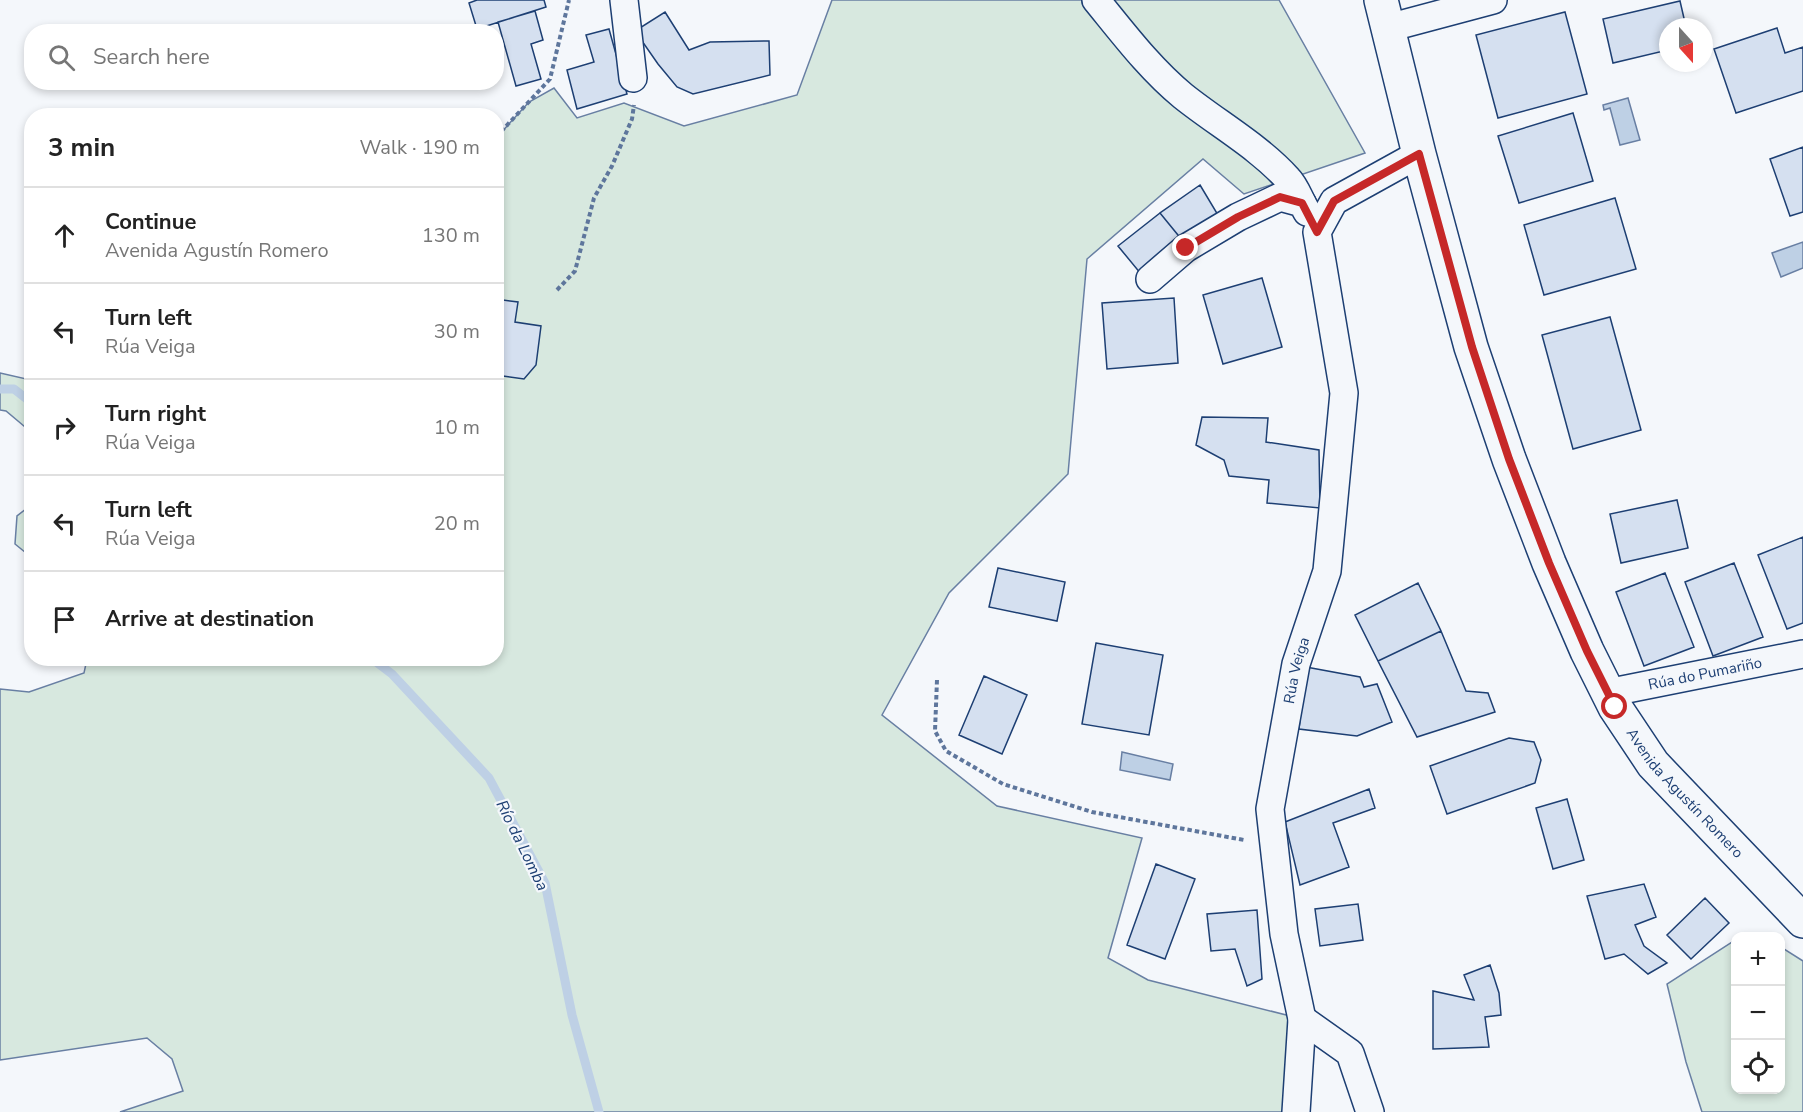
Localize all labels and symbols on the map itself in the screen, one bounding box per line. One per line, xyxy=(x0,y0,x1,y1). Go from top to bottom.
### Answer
north arrow xyxy=(1659,18,1713,72)
route end xyxy=(1172,234,1198,260)
street label: Rúa Veiga xyxy=(1279,634,1314,705)
street label: Rúa do Pumariño xyxy=(1646,652,1764,695)
route start xyxy=(1601,693,1627,719)
street label: Avenida Agustín Romero xyxy=(1622,724,1748,863)
water label: Río da Lomba xyxy=(491,796,554,894)

